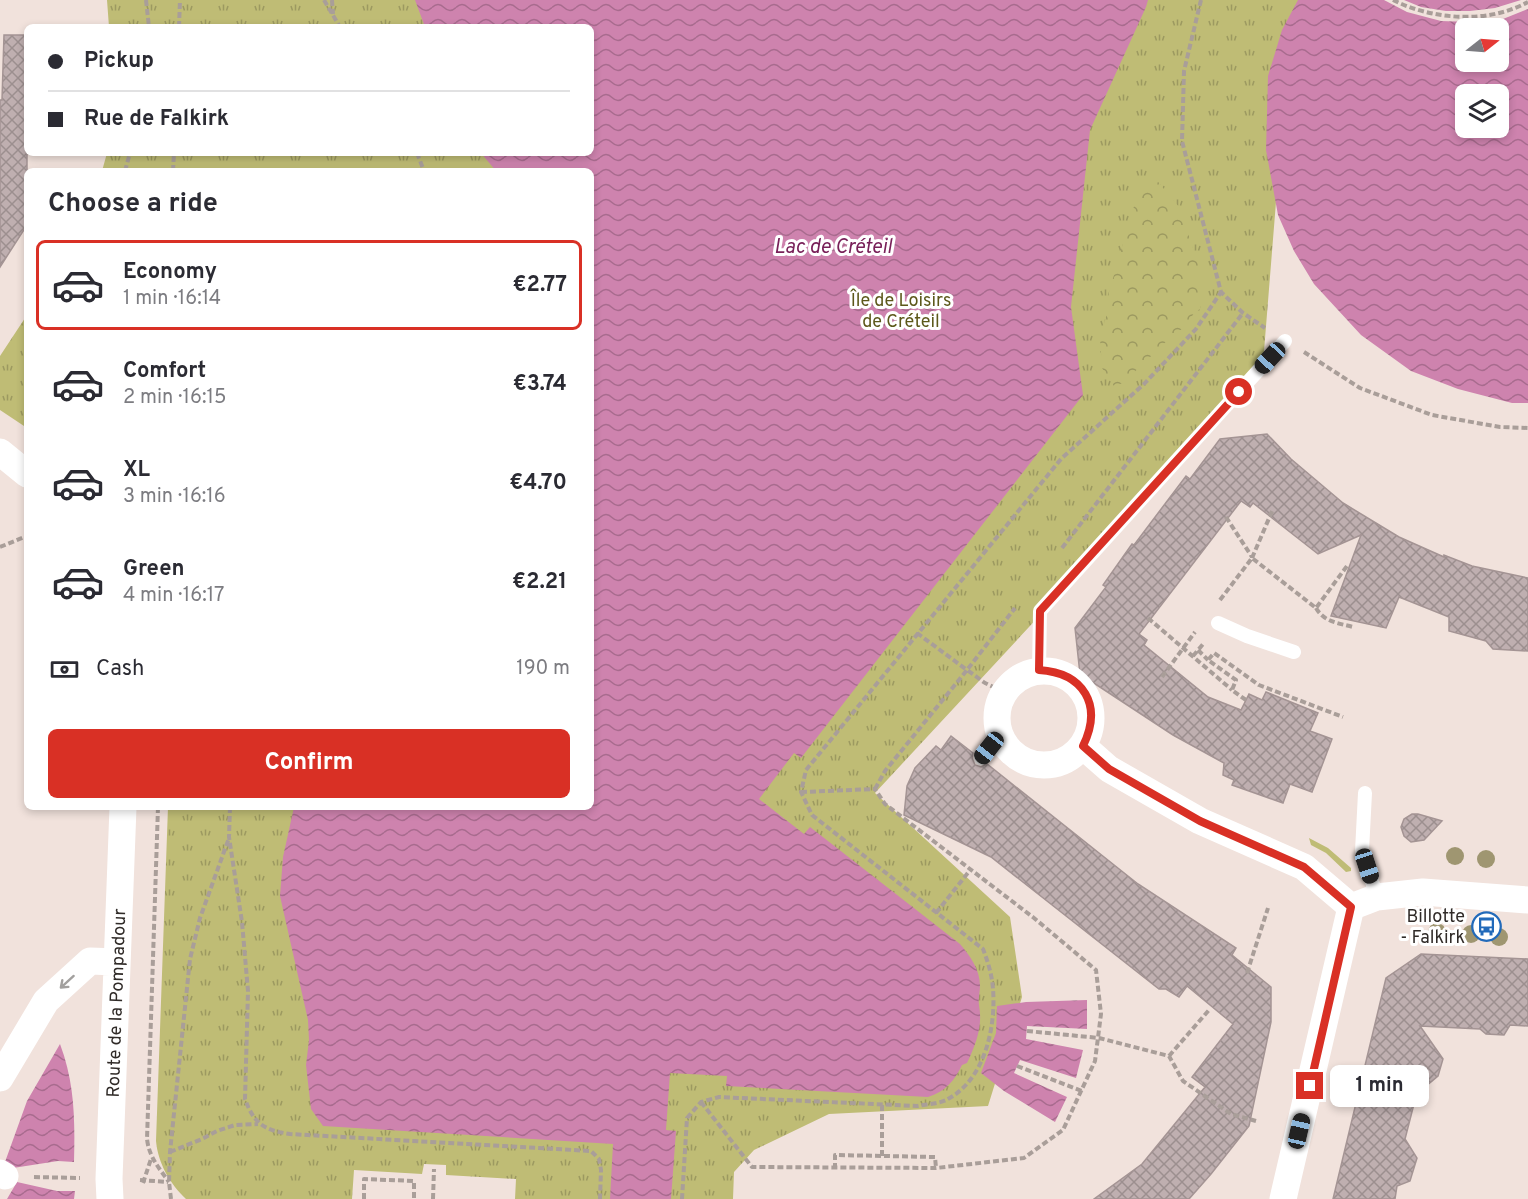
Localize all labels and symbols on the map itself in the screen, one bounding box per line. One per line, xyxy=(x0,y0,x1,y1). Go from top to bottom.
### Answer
north arrow xyxy=(1455,18,1509,72)
water label: Lac de Créteil xyxy=(774,235,893,261)
park label: Île de Loisirs de Créteil xyxy=(850,288,951,334)
car xyxy=(1251,339,1289,377)
route start xyxy=(1225,378,1252,405)
car xyxy=(971,728,1007,768)
car xyxy=(1353,846,1381,886)
place label: Billotte - Falkirk xyxy=(1400,906,1465,950)
street label: Route de la Pompadour xyxy=(103,908,132,1098)
bus stop icon: Billotte - Falkirk xyxy=(1470,910,1502,942)
one-way arrow xyxy=(60,975,75,989)
callout: 1 min xyxy=(1331,1065,1430,1107)
route end xyxy=(1296,1072,1323,1099)
car xyxy=(1286,1111,1312,1151)

